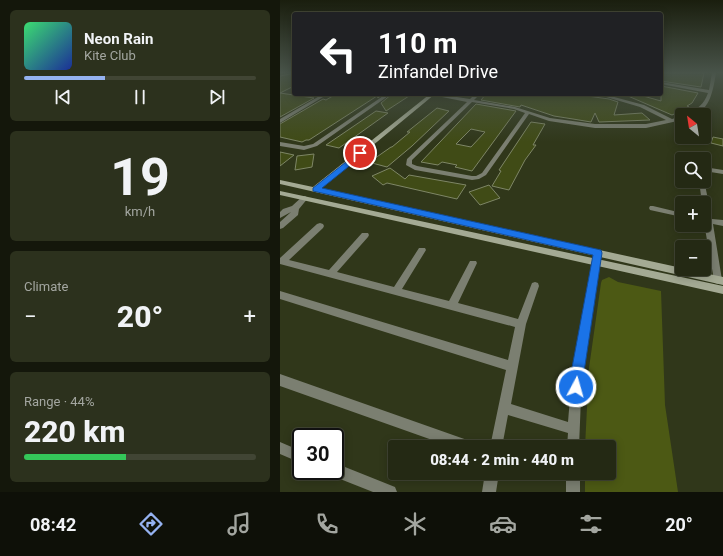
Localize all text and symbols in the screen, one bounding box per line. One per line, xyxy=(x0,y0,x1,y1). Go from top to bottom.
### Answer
text: 110 m xyxy=(378,27,457,60)
icon: left xyxy=(312,28,364,80)
text: Neon Rain xyxy=(84,30,153,48)
text: Kite Club xyxy=(84,48,136,63)
text: Zinfandel Drive xyxy=(378,61,498,82)
icon: previous xyxy=(52,86,74,108)
icon: pause xyxy=(129,86,151,108)
icon: next xyxy=(206,86,228,108)
north arrow xyxy=(675,108,711,144)
map controls xyxy=(675,108,711,276)
pin xyxy=(343,136,377,170)
icon: arrive xyxy=(349,142,371,164)
text: 19 xyxy=(110,147,170,208)
button: search xyxy=(675,152,711,188)
button: + xyxy=(675,196,711,232)
text: km/h xyxy=(125,204,155,219)
button: − xyxy=(675,240,711,276)
text: Climate xyxy=(24,279,68,294)
text: 20° xyxy=(117,299,163,334)
text: − xyxy=(24,304,37,329)
text: + xyxy=(244,304,256,329)
position arrow xyxy=(555,366,597,408)
text: Range · 44% xyxy=(24,394,94,409)
text: 220 km xyxy=(24,414,126,449)
speed limit sign: 30 xyxy=(292,428,344,480)
text: 08:44 · 2 min · 440 m xyxy=(430,451,574,469)
icon: directions xyxy=(137,510,165,538)
icon: music xyxy=(225,510,253,538)
icon: phone xyxy=(313,510,341,538)
icon: climate xyxy=(401,510,429,538)
icon: car xyxy=(489,510,517,538)
icon: filters xyxy=(577,510,605,538)
text: 08:42 xyxy=(30,514,76,535)
text: 20° xyxy=(665,514,693,535)

